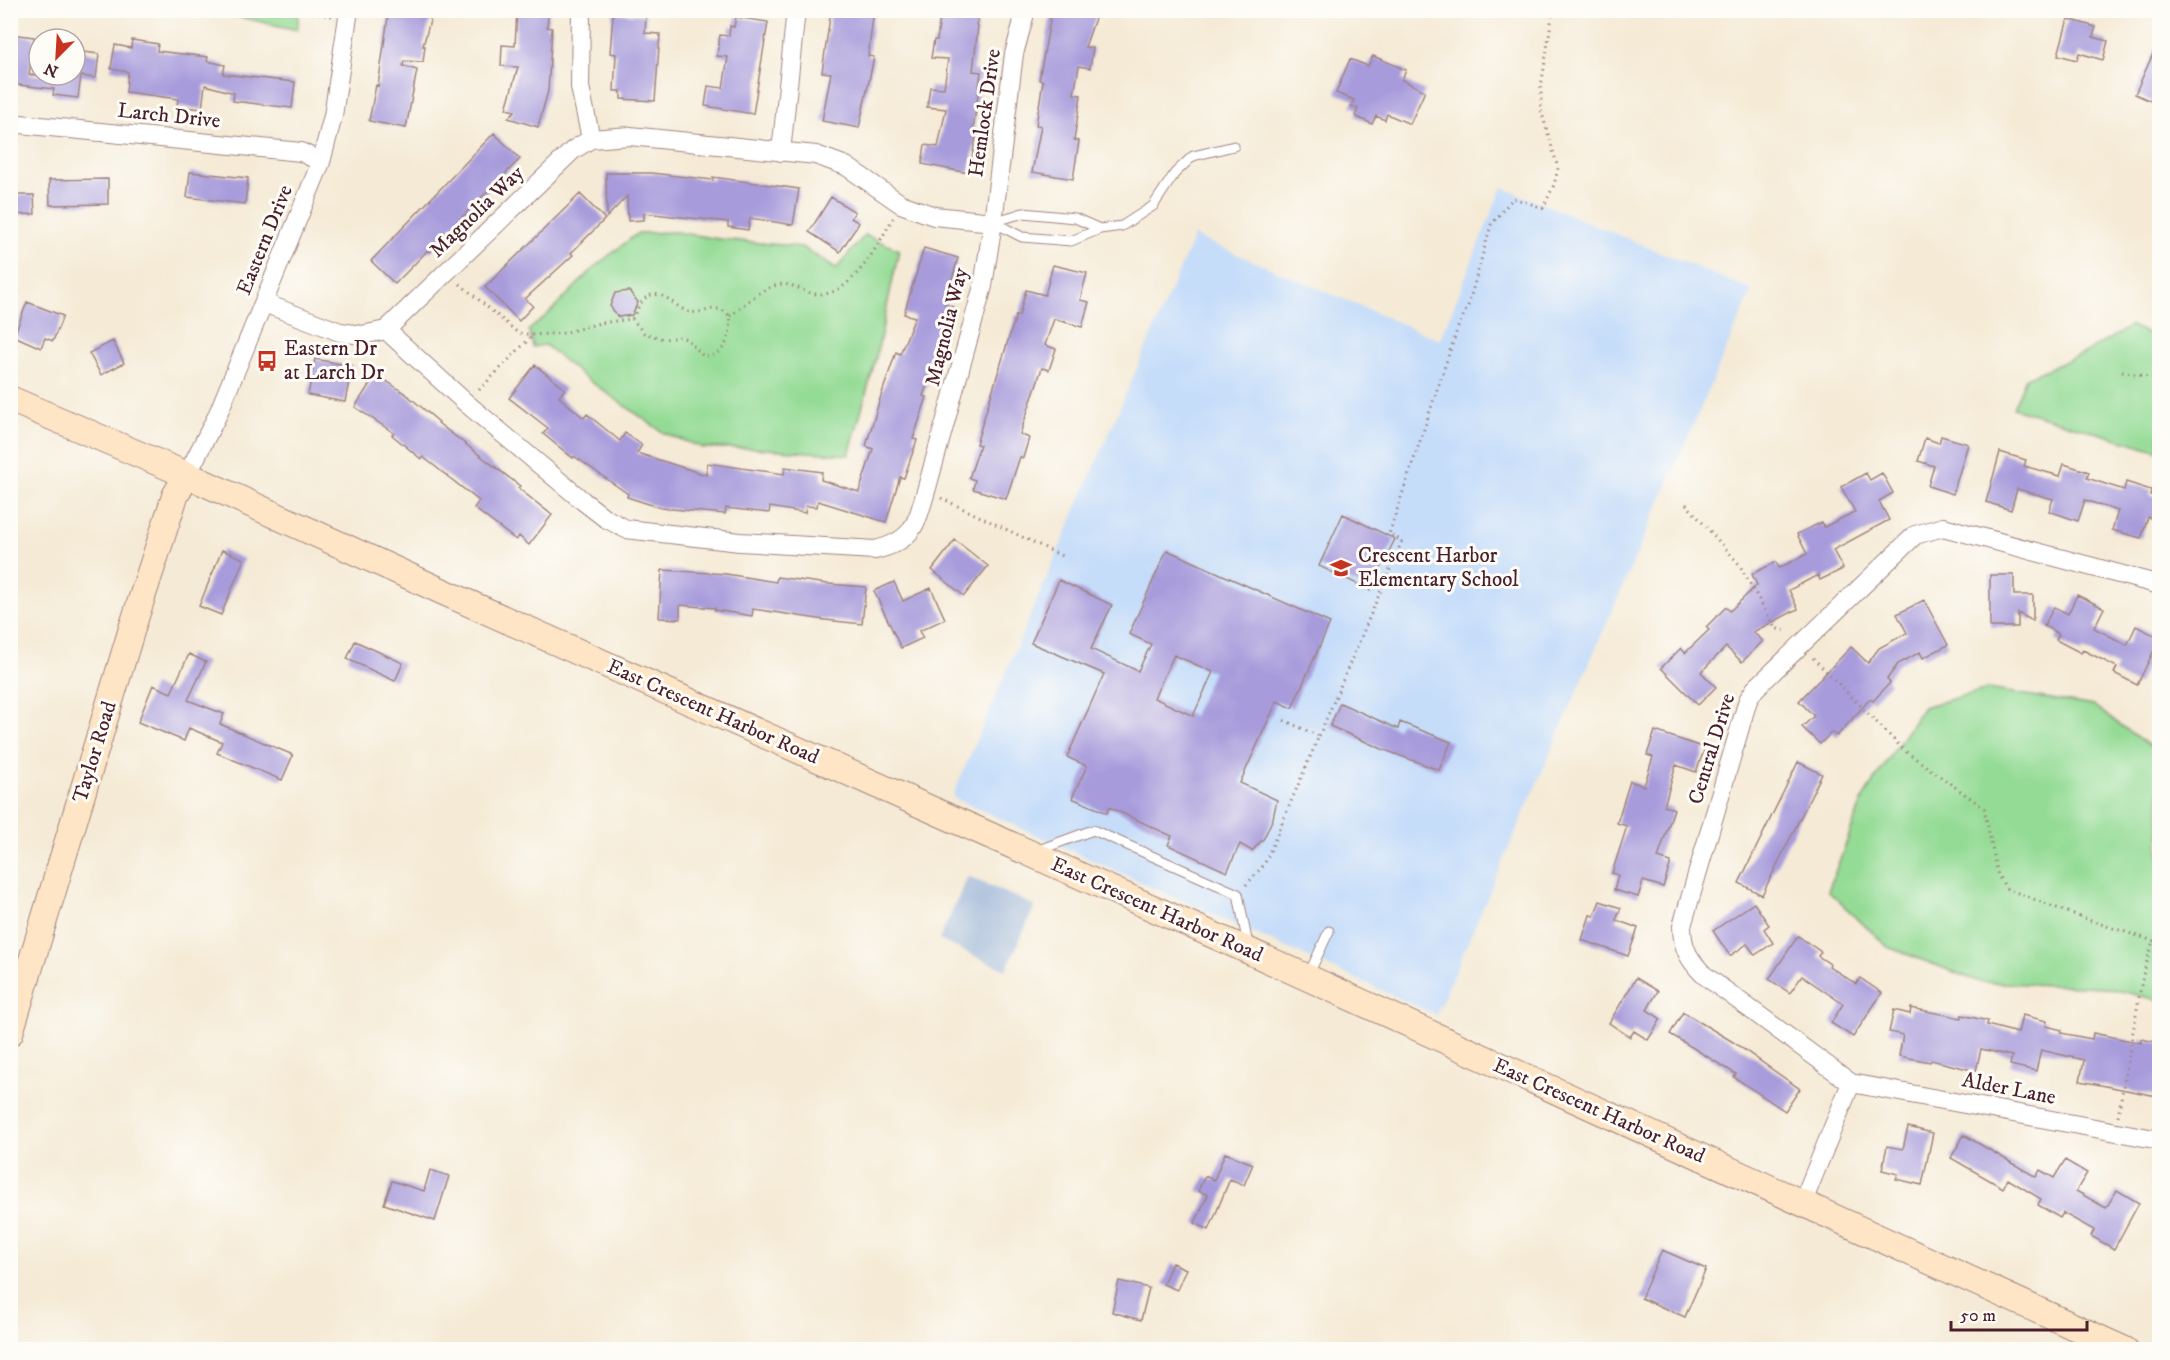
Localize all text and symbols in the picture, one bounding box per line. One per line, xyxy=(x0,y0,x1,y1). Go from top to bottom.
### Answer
north arrow xyxy=(27,27,87,87)
street label: Hemlock Drive xyxy=(963,47,1007,179)
text: N xyxy=(41,58,61,82)
street label: Larch Drive xyxy=(116,98,222,134)
street label: Magnolia Way xyxy=(424,160,530,263)
street label: Eastern Drive xyxy=(231,181,299,299)
street label: Magnolia Way xyxy=(920,264,975,389)
place label: Eastern Dr at Larch Dr xyxy=(284,336,384,386)
bus stop icon: Eastern Dr at Larch Dr xyxy=(255,349,279,373)
place label: Crescent Harbor Elementary School xyxy=(1358,543,1519,593)
school or university icon: Crescent Harbor Elementary School xyxy=(1329,556,1353,580)
street label: East Crescent Harbor Road xyxy=(603,653,824,771)
street label: Central Drive xyxy=(1683,690,1741,808)
street label: Taylor Road xyxy=(67,698,123,806)
street label: East Crescent Harbor Road xyxy=(1047,851,1268,969)
street label: East Crescent Harbor Road xyxy=(1489,1052,1710,1170)
street label: Alder Lane xyxy=(1960,1067,2058,1111)
scale bar xyxy=(1951,1294,2088,1332)
text: 50 m xyxy=(1960,1305,1996,1327)

